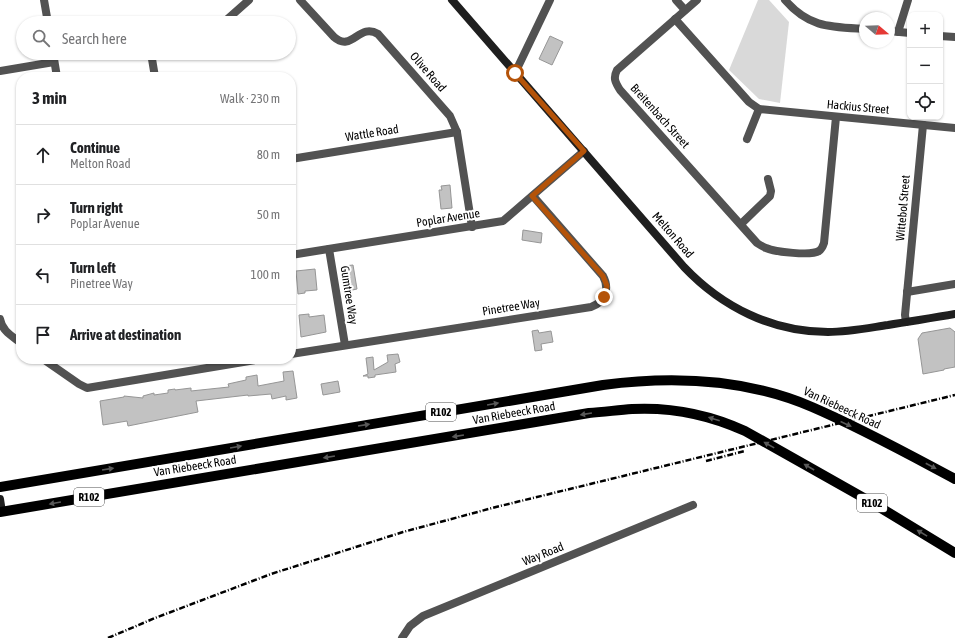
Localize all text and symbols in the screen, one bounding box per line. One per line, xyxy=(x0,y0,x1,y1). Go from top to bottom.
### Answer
north arrow xyxy=(859,12,895,48)
map controls xyxy=(907,12,943,120)
button: + xyxy=(907,12,943,48)
search box xyxy=(16,16,296,60)
icon: search xyxy=(30,27,52,49)
text: Search here xyxy=(62,30,127,47)
button: − xyxy=(907,48,943,84)
street label: Olive Road xyxy=(407,49,449,95)
route start xyxy=(506,64,524,82)
street label: Breitenbach Street xyxy=(628,81,693,151)
button: locate xyxy=(907,84,943,120)
text: 3 min xyxy=(32,88,67,108)
text: Walk · 230 m xyxy=(220,91,280,106)
street label: Hackius Street xyxy=(826,97,890,117)
street label: Wattle Road xyxy=(344,122,400,144)
text: Continue xyxy=(70,139,120,156)
icon: ahead xyxy=(32,144,54,166)
text: 80 m xyxy=(257,147,280,162)
text: Melton Road xyxy=(70,156,131,171)
street label: Wittebol Street xyxy=(893,174,913,242)
text: Turn right xyxy=(70,199,123,216)
icon: right xyxy=(32,204,54,226)
street label: Poplar Avenue xyxy=(415,206,481,230)
text: 50 m xyxy=(257,207,280,222)
street label: Melton Road xyxy=(649,209,697,261)
text: Poplar Avenue xyxy=(70,216,140,231)
text: Turn left xyxy=(70,259,116,276)
icon: left xyxy=(32,264,54,286)
street label: Gumtree Way xyxy=(337,265,361,325)
text: 100 m xyxy=(251,267,280,282)
text: Pinetree Way xyxy=(70,276,133,291)
route end xyxy=(595,288,613,306)
street label: Pinetree Way xyxy=(481,296,541,318)
icon: arrive xyxy=(32,324,54,346)
text: Arrive at destination xyxy=(70,326,181,343)
street label: Van Riebeeck Road xyxy=(801,384,883,432)
street label: Van Riebeeck Road xyxy=(472,399,556,427)
one-way arrow xyxy=(486,400,499,406)
road number: R102 xyxy=(426,403,456,421)
one-way arrow xyxy=(580,411,592,417)
one-way arrow xyxy=(708,416,720,422)
one-way arrow xyxy=(841,421,852,427)
one-way arrow xyxy=(358,422,370,428)
one-way arrow xyxy=(452,433,464,439)
one-way arrow xyxy=(764,441,775,448)
one-way arrow xyxy=(230,444,242,450)
street label: Van Riebeeck Road xyxy=(153,453,237,479)
one-way arrow xyxy=(323,454,336,460)
one-way arrow xyxy=(925,463,936,469)
one-way arrow xyxy=(803,464,815,471)
one-way arrow xyxy=(102,466,114,472)
road number: R102 xyxy=(74,488,104,506)
road number: R102 xyxy=(857,494,887,512)
one-way arrow xyxy=(49,500,61,506)
one-way arrow xyxy=(916,529,928,536)
street label: Way Road xyxy=(520,539,566,569)

